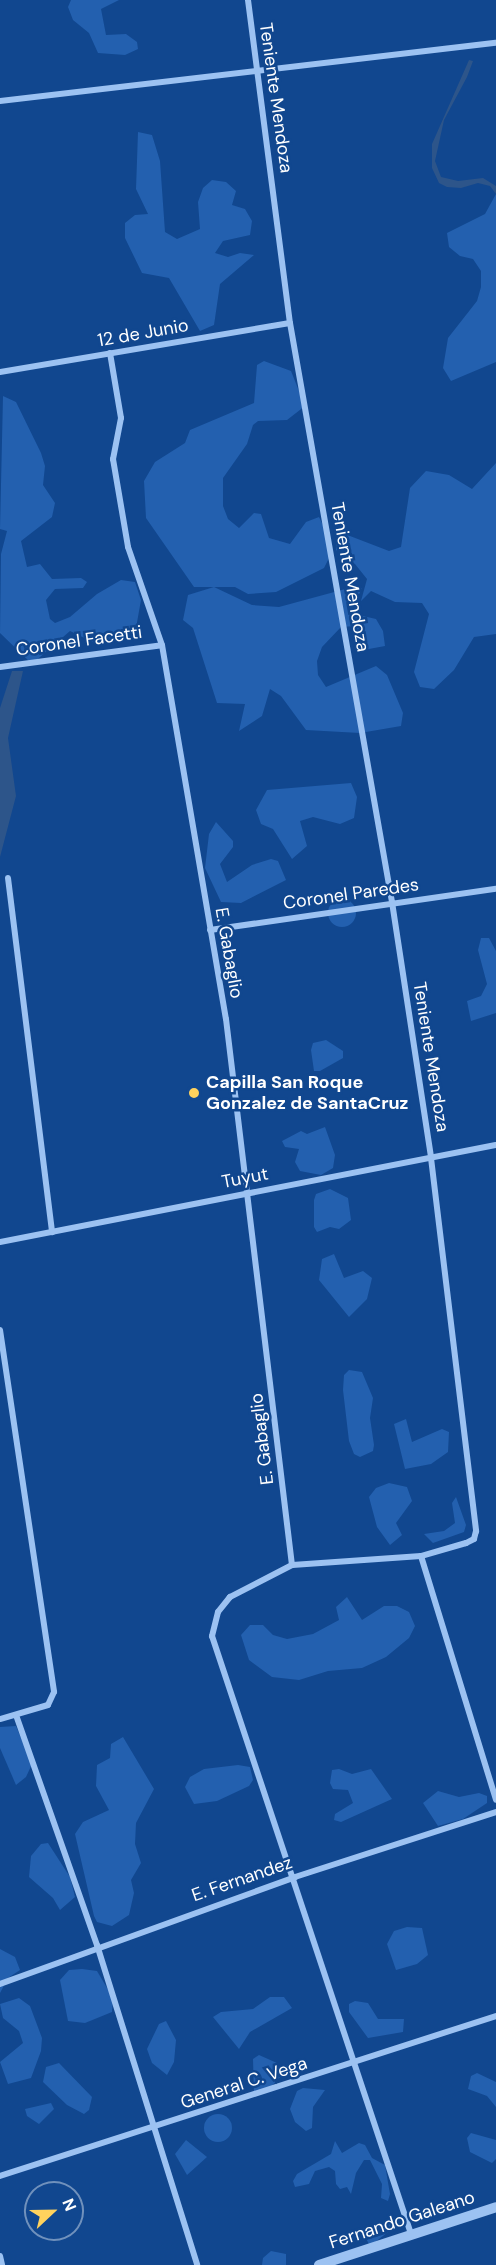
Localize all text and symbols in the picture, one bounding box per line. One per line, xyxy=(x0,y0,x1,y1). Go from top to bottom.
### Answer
street label: Teniente Mendoza xyxy=(255,22,297,174)
street label: 12 de Junio xyxy=(96,314,190,352)
street label: Teniente Mendoza xyxy=(326,501,374,653)
street label: Coronel Facetti xyxy=(14,621,144,661)
street label: Coronel Paredes xyxy=(282,874,420,914)
street label: E. Gabaglio xyxy=(210,906,248,1000)
street label: Teniente Mendoza xyxy=(408,981,454,1133)
place label: Capilla San Roque Gonzalez de SantaCruz xyxy=(206,1072,408,1114)
marker: Capilla San Roque Gonzalez de SantaCruz xyxy=(187,1086,201,1100)
street label: Tuyut xyxy=(220,1163,270,1193)
street label: E. Gabaglio xyxy=(246,1392,278,1486)
street label: E. Fernandez xyxy=(189,1852,295,1906)
street label: General C. Vega xyxy=(178,2052,310,2114)
north arrow xyxy=(24,2181,84,2241)
street label: Fernando Galeano xyxy=(326,2186,478,2254)
text: N xyxy=(57,2195,81,2214)

